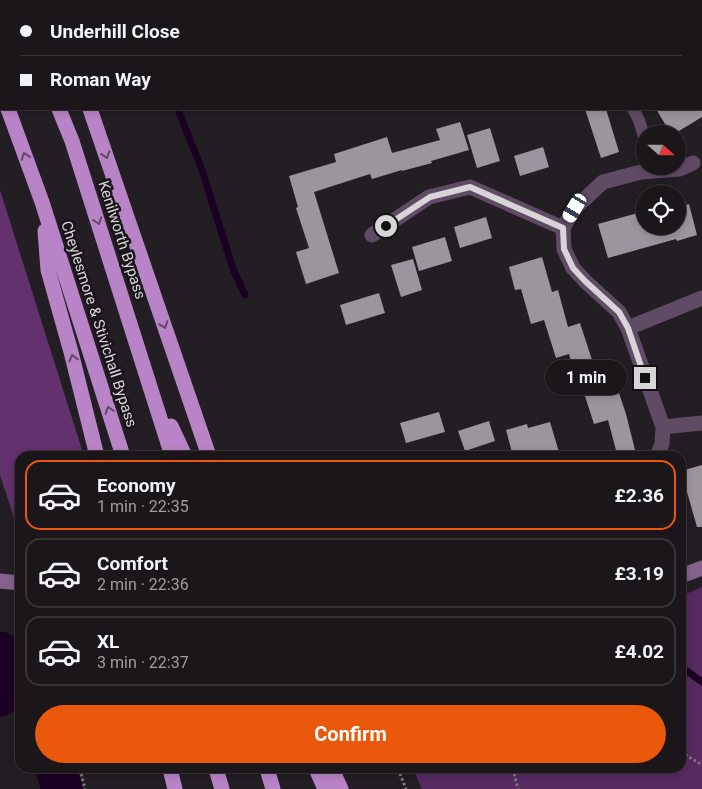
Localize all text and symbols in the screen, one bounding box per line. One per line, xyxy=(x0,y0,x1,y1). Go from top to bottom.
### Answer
text: Underhill Close xyxy=(50,20,180,43)
text: Roman Way xyxy=(50,68,151,91)
north arrow xyxy=(636,125,686,175)
map controls xyxy=(636,125,686,235)
one-way arrow xyxy=(100,150,110,159)
one-way arrow xyxy=(21,152,31,161)
street label: Kenilworth Bypass xyxy=(94,179,150,301)
button: locate xyxy=(636,185,686,235)
car xyxy=(560,191,589,225)
route start xyxy=(375,215,397,237)
one-way arrow xyxy=(92,216,102,225)
street label: Cheylesmore & Stivichall Bypass xyxy=(57,219,141,429)
one-way arrow xyxy=(158,321,168,329)
one-way arrow xyxy=(68,353,79,362)
callout: 1 min xyxy=(545,360,628,396)
route end xyxy=(634,367,656,389)
text: 1 min xyxy=(566,368,606,387)
one-way arrow xyxy=(104,406,114,414)
icon: car xyxy=(37,473,82,518)
text: Economy xyxy=(97,474,176,497)
text: £2.36 xyxy=(614,484,664,507)
text: 1 min · 22:35 xyxy=(97,497,189,516)
icon: car xyxy=(37,551,82,596)
text: Comfort xyxy=(97,552,168,575)
text: £3.19 xyxy=(614,562,664,585)
text: 2 min · 22:36 xyxy=(97,575,189,594)
icon: car xyxy=(37,629,82,674)
text: XL xyxy=(97,630,119,653)
text: £4.02 xyxy=(614,640,664,663)
text: 3 min · 22:37 xyxy=(97,653,189,672)
button: Confirm xyxy=(35,705,666,763)

